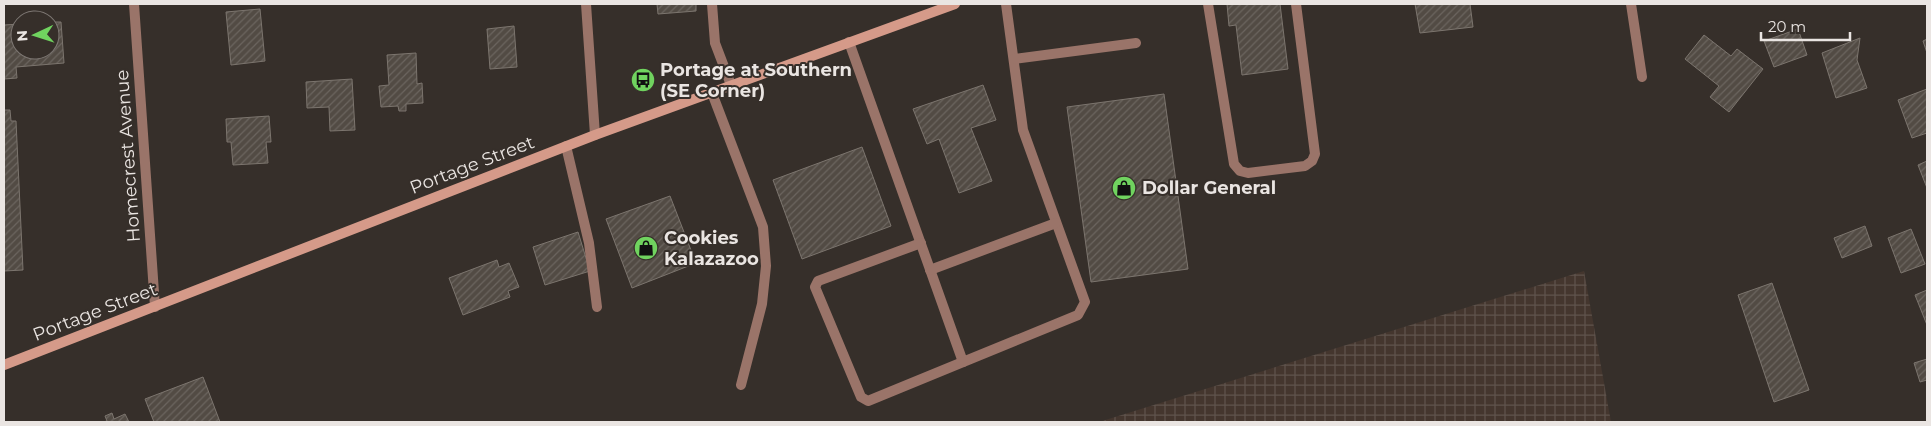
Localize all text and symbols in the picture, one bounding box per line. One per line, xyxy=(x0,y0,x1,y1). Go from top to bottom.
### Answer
north arrow xyxy=(10,10,60,60)
scale bar xyxy=(1761,10,1850,42)
text: 20 m xyxy=(1768,17,1806,36)
text: N xyxy=(13,30,31,42)
place label: Portage at Southern (SE Corner) xyxy=(660,59,852,102)
bus stop icon: Portage at Southern (SE Corner) xyxy=(630,67,656,93)
street label: Homecrest Avenue xyxy=(111,69,145,243)
street label: Portage Street xyxy=(407,131,537,199)
shop icon: Dollar General xyxy=(1111,175,1137,201)
place label: Dollar General xyxy=(1142,177,1276,199)
place label: Cookies Kalazazoo xyxy=(664,227,759,270)
shop icon: Cookies Kalazazoo xyxy=(633,235,659,261)
street label: Portage Street xyxy=(30,278,160,346)

